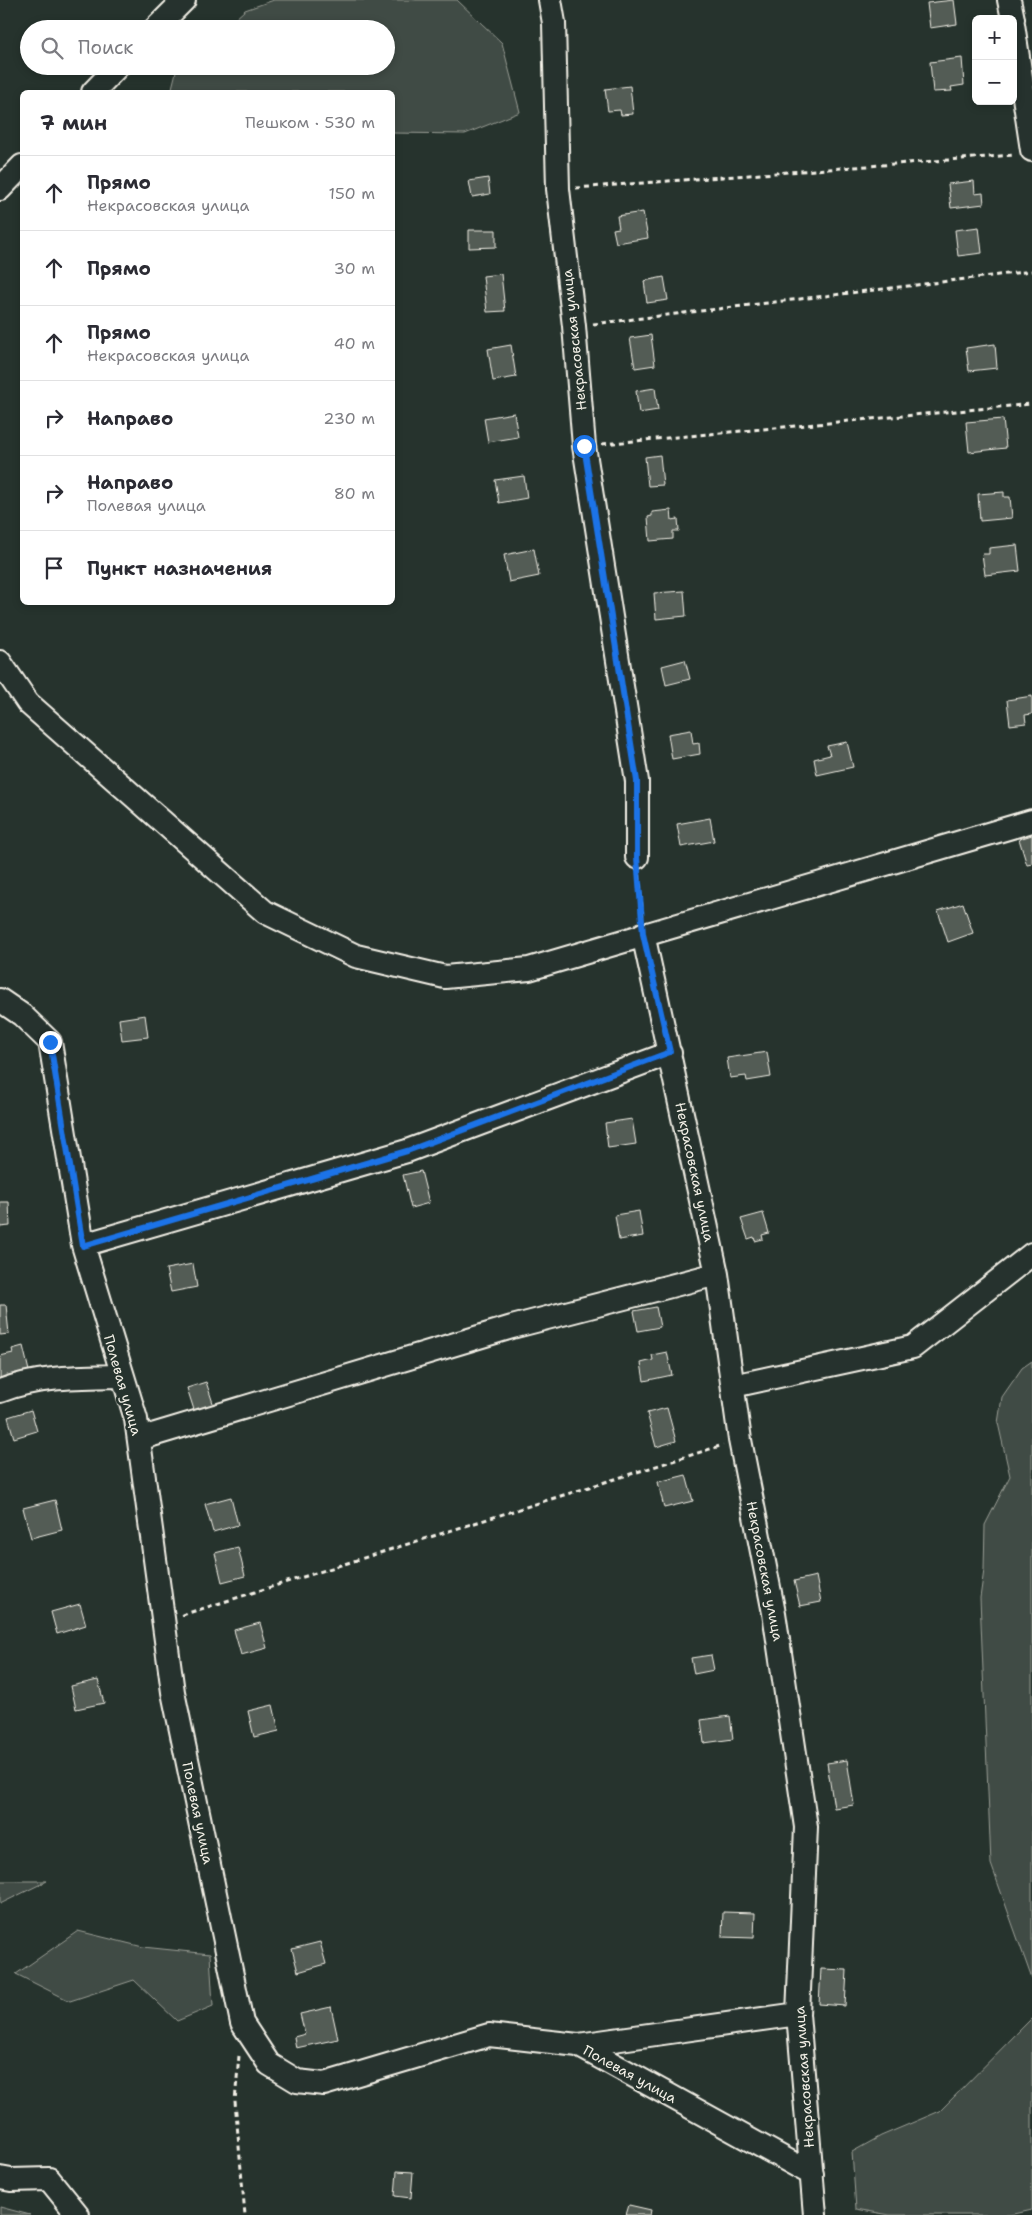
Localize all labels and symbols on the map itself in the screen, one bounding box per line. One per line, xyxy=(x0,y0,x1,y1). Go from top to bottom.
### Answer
street label: Некрасовская улица xyxy=(558,268,590,412)
route start xyxy=(573,435,596,458)
route end xyxy=(39,1031,62,1054)
street label: Некрасовская улица xyxy=(671,1101,719,1244)
street label: Полевая улица xyxy=(100,1333,146,1438)
street label: Некрасовская улица xyxy=(743,1500,787,1643)
street label: Полевая улица xyxy=(178,1760,218,1866)
street label: Некрасовская улица xyxy=(790,2005,818,2148)
street label: Полевая улица xyxy=(580,2041,680,2107)

